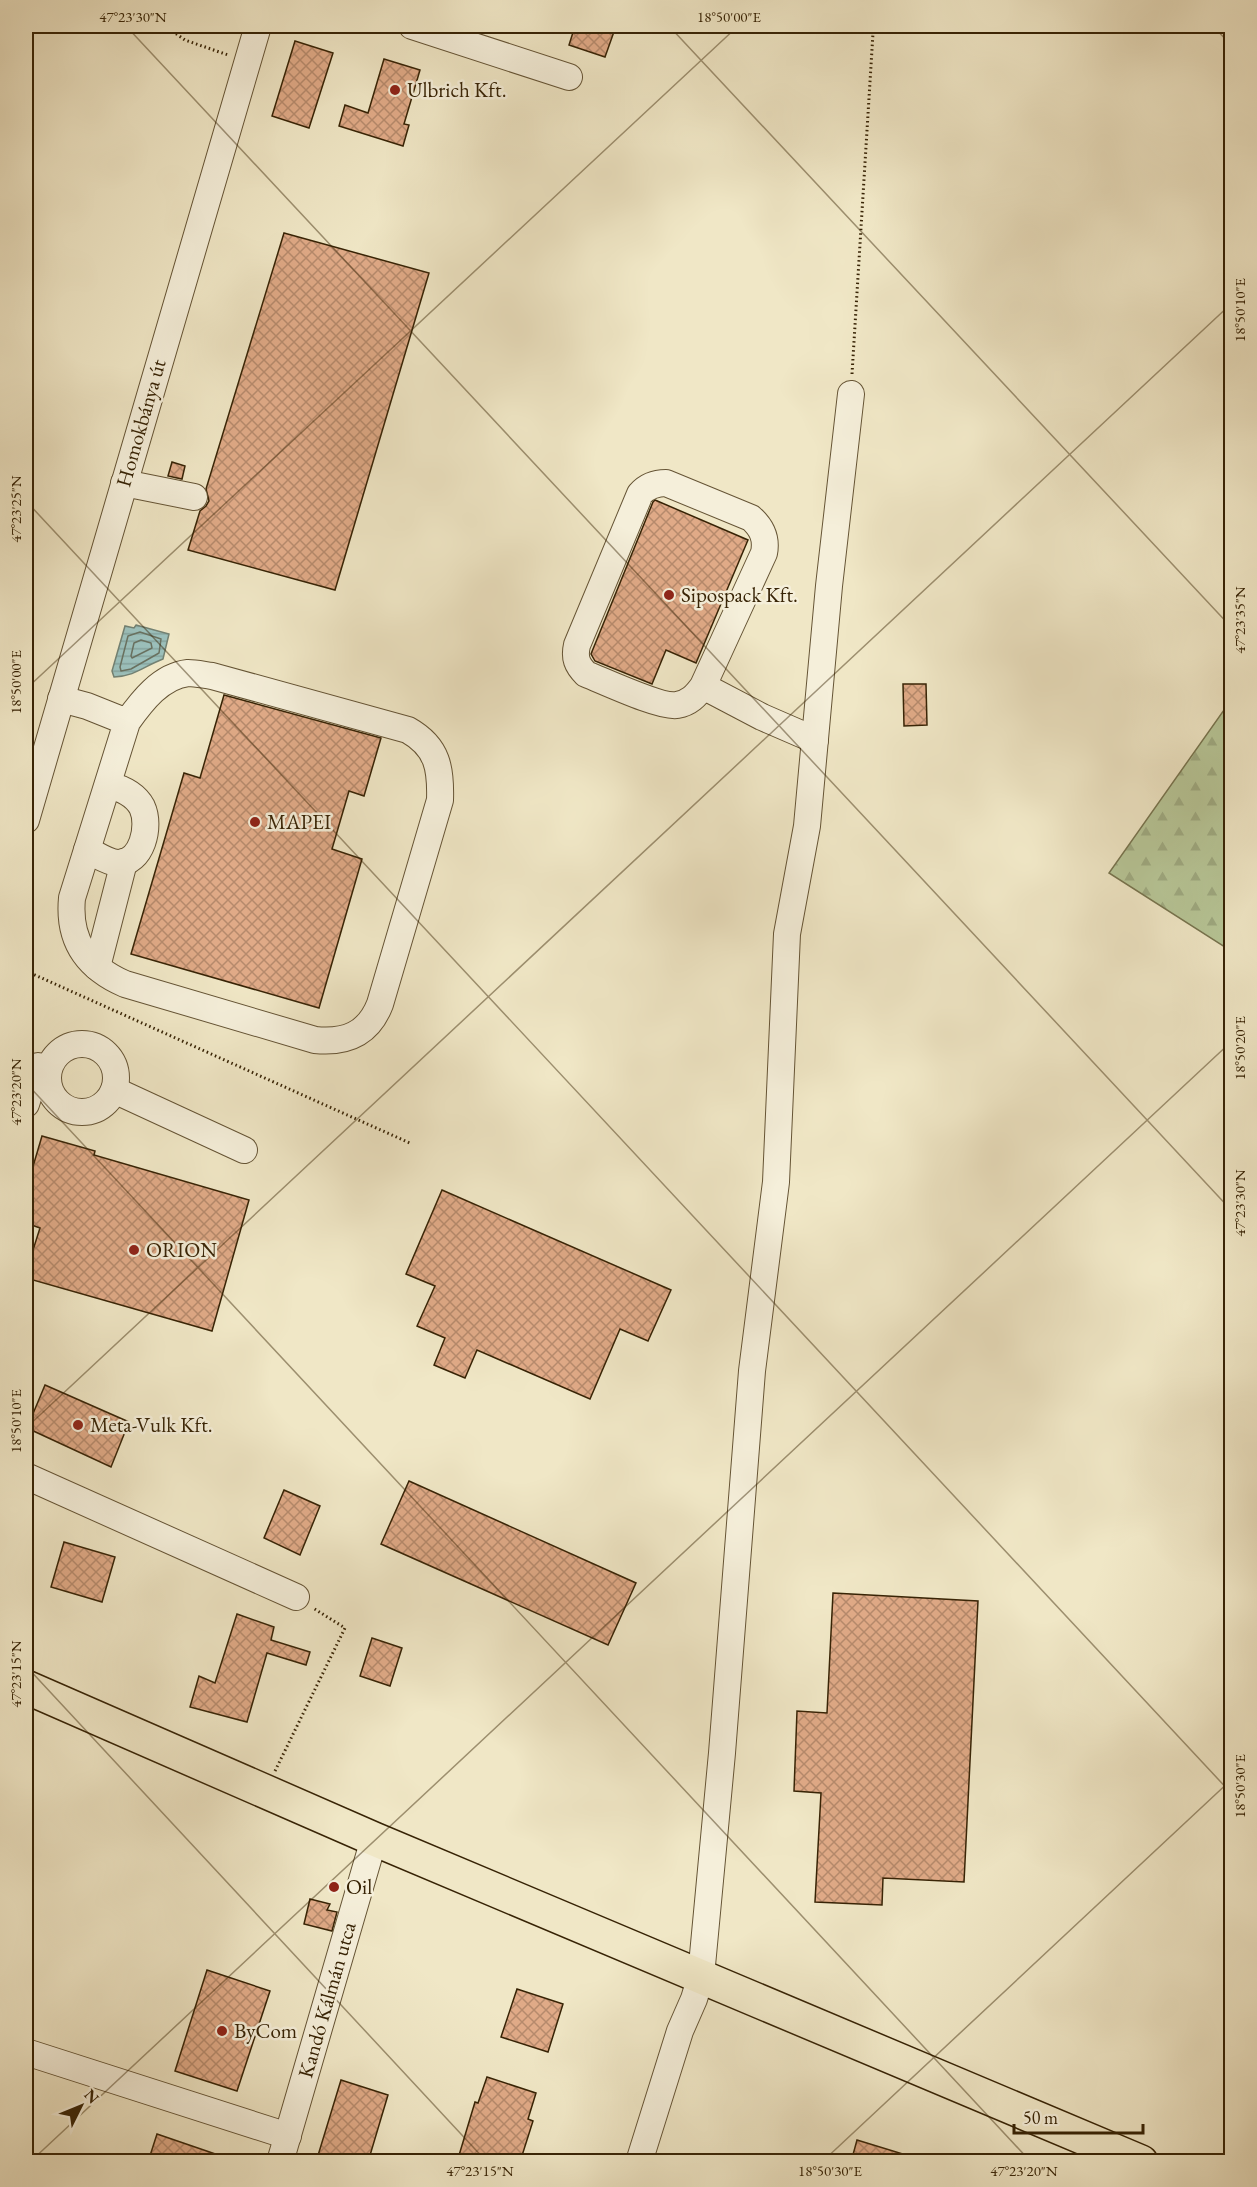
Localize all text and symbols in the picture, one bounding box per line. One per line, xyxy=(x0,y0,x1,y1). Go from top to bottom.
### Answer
text: 47°23'30"N xyxy=(99,7,167,26)
text: 18°50'00"E xyxy=(697,7,762,26)
place label: Ulbrich Kft. xyxy=(407,76,506,103)
marker: Ulbrich Kft. xyxy=(388,83,402,97)
text: 18°50'10"E xyxy=(1230,277,1249,342)
street label: Homokbánya út xyxy=(109,355,172,490)
text: 47°23'25"N xyxy=(6,475,25,543)
place label: Sipospack Kft. xyxy=(681,581,798,608)
text: 47°23'35"N xyxy=(1230,586,1249,654)
marker: Sipospack Kft. xyxy=(662,588,676,602)
text: 18°50'00"E xyxy=(6,649,25,714)
place label: MAPEI xyxy=(267,808,331,835)
marker: MAPEI xyxy=(248,815,262,829)
text: 18°50'20"E xyxy=(1230,1015,1249,1080)
text: 47°23'20"N xyxy=(6,1058,25,1126)
text: 47°23'30"N xyxy=(1230,1169,1249,1237)
place label: ORION xyxy=(146,1236,217,1263)
marker: ORION xyxy=(127,1243,141,1257)
text: 18°50'10"E xyxy=(6,1388,25,1453)
place label: Meta-Vulk Kft. xyxy=(90,1411,213,1438)
marker: Meta-Vulk Kft. xyxy=(71,1418,85,1432)
text: 47°23'15"N xyxy=(6,1640,25,1708)
text: 18°50'30"E xyxy=(1230,1753,1249,1818)
place label: Oil xyxy=(346,1873,372,1900)
marker: Oil xyxy=(327,1880,341,1894)
street label: Kandó Kálmán utca xyxy=(291,1918,362,2081)
place label: ByCom xyxy=(234,2017,297,2044)
marker: ByCom xyxy=(215,2024,229,2038)
north arrow xyxy=(51,2076,111,2136)
text: N xyxy=(80,2084,104,2108)
scale bar xyxy=(1014,2097,1143,2135)
text: 50 m xyxy=(1023,2106,1058,2129)
text: 47°23'15"N xyxy=(446,2161,514,2180)
text: 18°50'30"E xyxy=(798,2161,863,2180)
text: 47°23'20"N xyxy=(990,2161,1058,2180)

